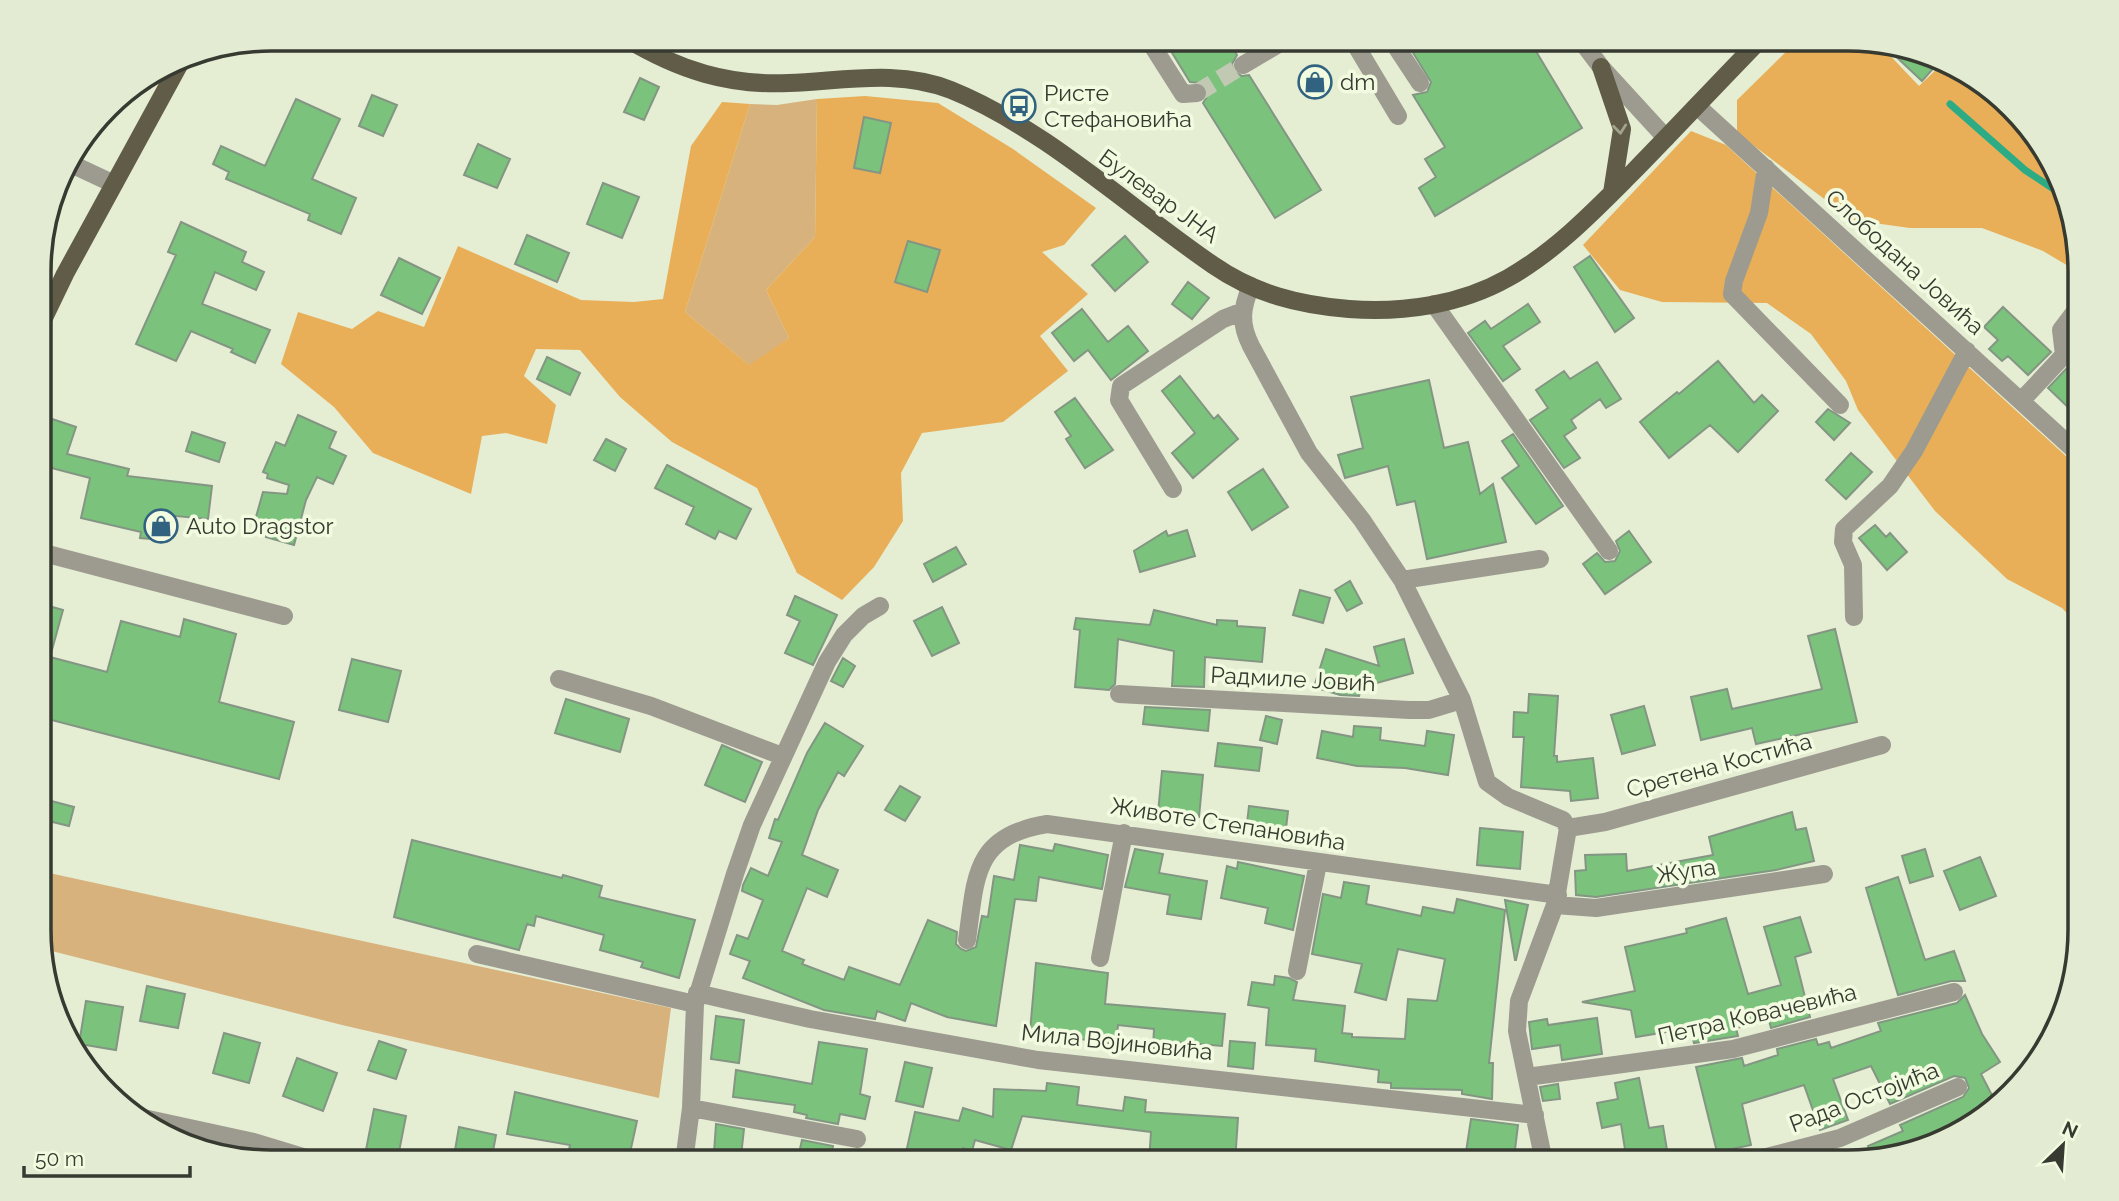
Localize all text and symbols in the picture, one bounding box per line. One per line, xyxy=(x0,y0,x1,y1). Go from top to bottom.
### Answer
shop icon: dm xyxy=(1296,63,1334,101)
place label: dm xyxy=(1340,68,1375,95)
place label: Ристе Стефановића xyxy=(1044,79,1192,132)
bus stop icon: Ристе Стефановића xyxy=(1000,87,1038,125)
one-way arrow xyxy=(1613,123,1628,135)
street label: Булевар ЈНА xyxy=(1094,143,1225,248)
street label: Слободана Јовића xyxy=(1821,183,1990,340)
shop icon: Auto Dragstor xyxy=(142,507,180,545)
place label: Auto Dragstor xyxy=(186,512,334,539)
street label: Радмиле Јовић xyxy=(1210,661,1376,696)
street label: Сретена Костића xyxy=(1623,727,1814,802)
street label: Животе Степановића xyxy=(1109,792,1348,855)
street label: Жупа xyxy=(1654,852,1718,889)
street label: Петра Ковачевића xyxy=(1655,978,1859,1050)
street label: Мила Војиновића xyxy=(1020,1018,1214,1065)
street label: Рада Остојића xyxy=(1785,1056,1942,1137)
north arrow xyxy=(2028,1110,2098,1180)
text: N xyxy=(2059,1117,2081,1143)
scale bar xyxy=(24,1134,191,1178)
text: 50 m xyxy=(35,1146,84,1171)

